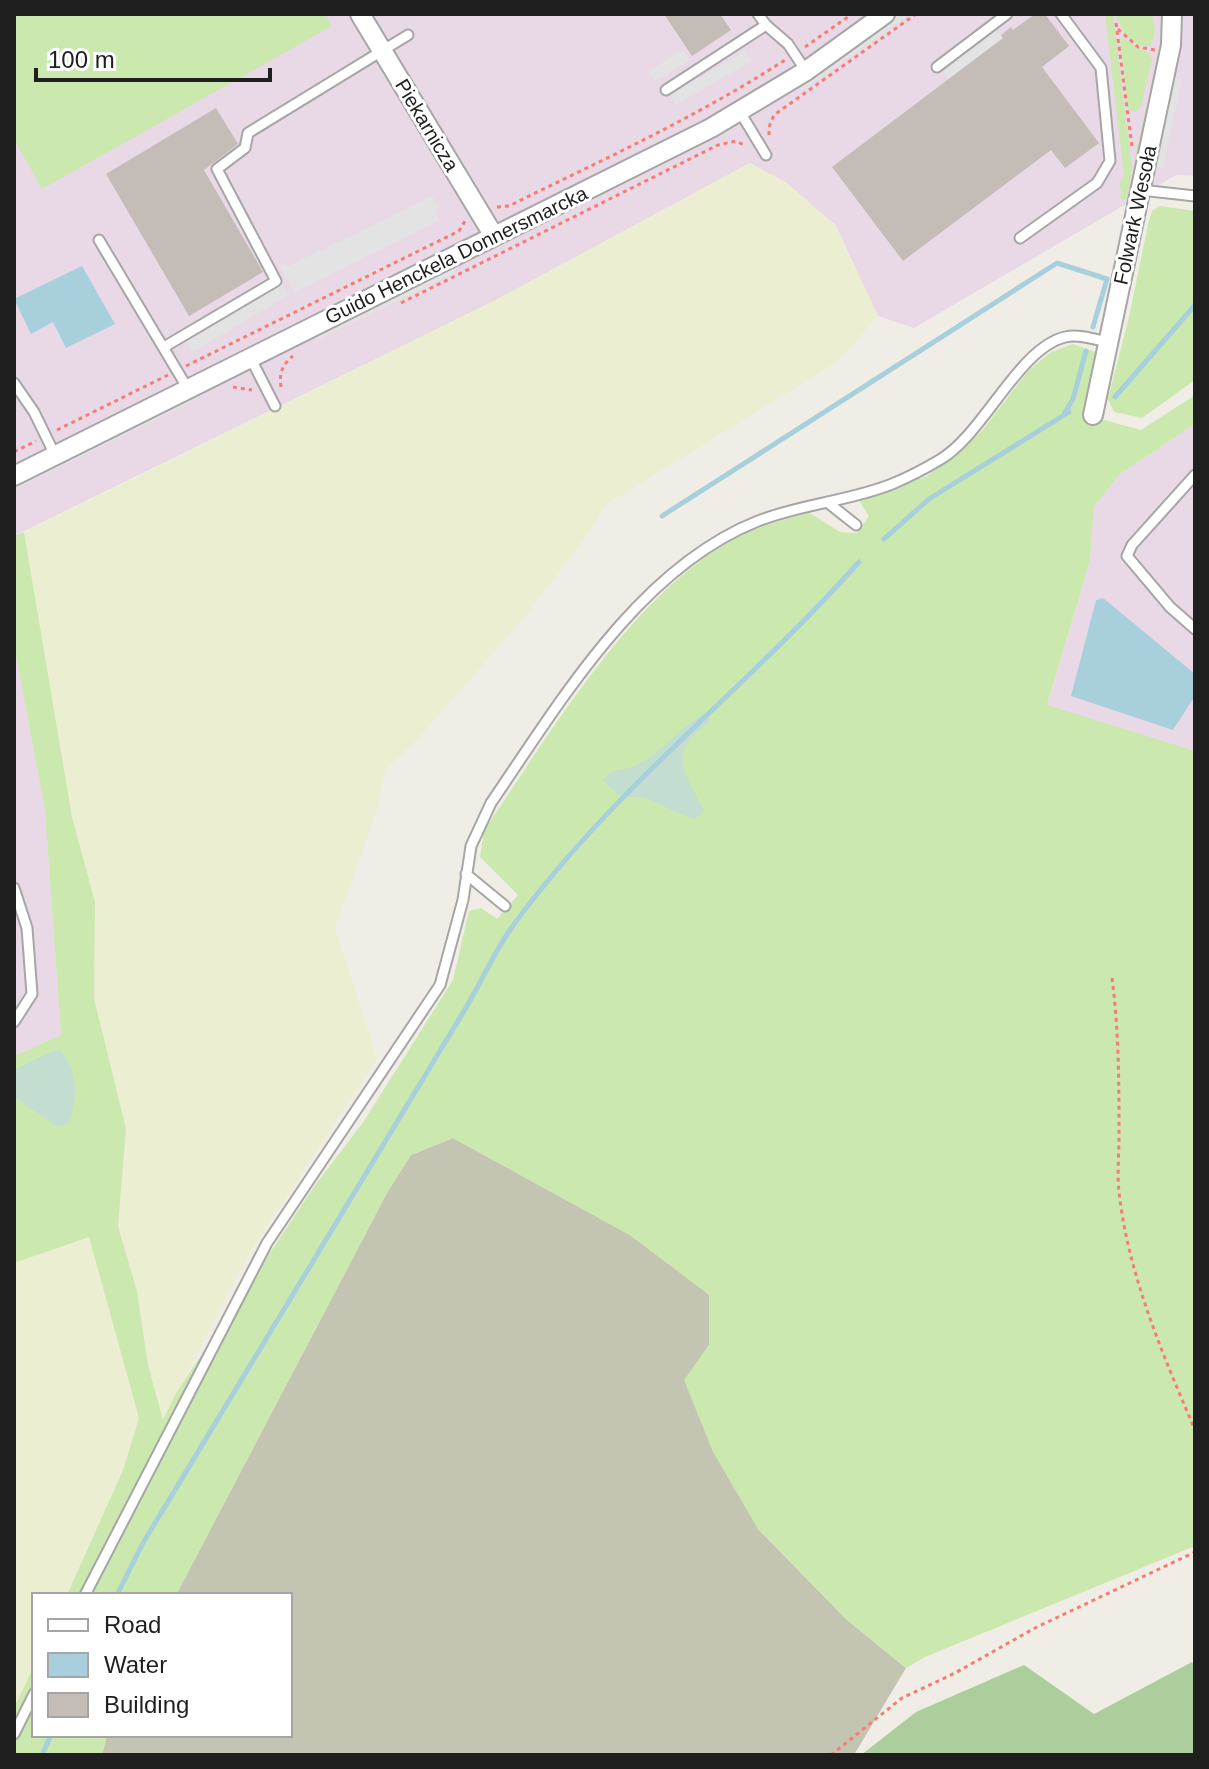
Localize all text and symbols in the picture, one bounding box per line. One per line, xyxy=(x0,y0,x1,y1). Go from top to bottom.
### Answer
scale bar xyxy=(36,32,270,82)
text: 100 m xyxy=(48,46,115,73)
street label: Piekarnicza xyxy=(391,75,463,176)
street label: Folwark Wesoła xyxy=(1109,142,1161,287)
street label: Guido Henckela Donnersmarcka xyxy=(321,181,591,328)
legend xyxy=(32,1593,292,1737)
text: Road xyxy=(104,1611,161,1638)
text: Water xyxy=(104,1651,167,1678)
text: Building xyxy=(104,1691,189,1718)

